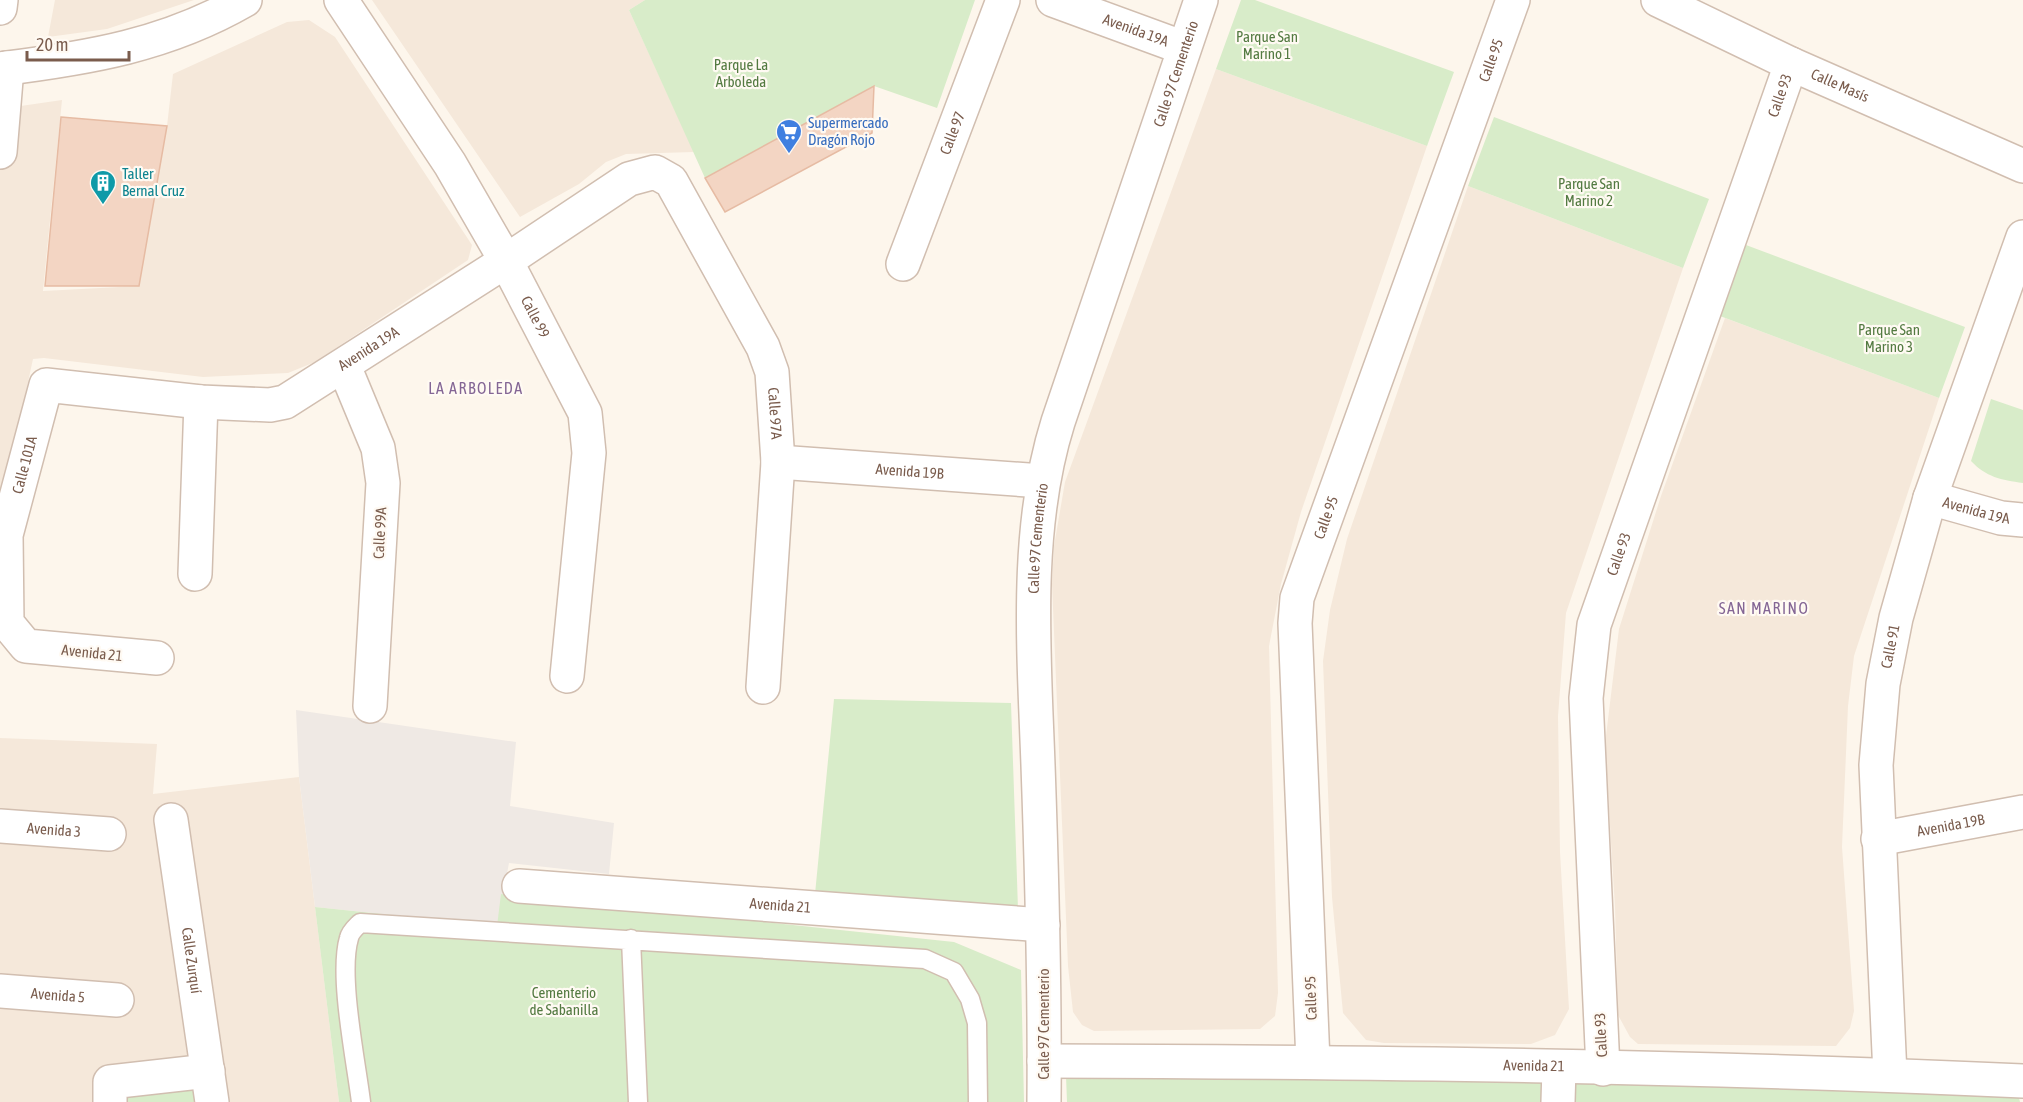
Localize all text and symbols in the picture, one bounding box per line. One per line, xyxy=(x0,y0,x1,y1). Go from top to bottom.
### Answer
street label: Avenida 19A xyxy=(1101,10,1172,50)
street label: Calle 97 Cementerio xyxy=(1150,18,1201,129)
scale bar xyxy=(27,24,129,62)
park label: Parque San Marino 1 xyxy=(1236,28,1298,62)
text: 20 m xyxy=(36,34,68,55)
street label: Calle 95 xyxy=(1475,36,1506,84)
park label: Parque La Arboleda xyxy=(714,56,768,90)
street label: Calle Masís xyxy=(1809,65,1872,105)
street label: Calle 93 xyxy=(1764,72,1795,119)
street label: Calle 97 xyxy=(936,109,968,157)
place label: Supermercado Dragón Rojo xyxy=(808,114,889,148)
supermarket icon: Supermercado Dragón Rojo xyxy=(774,117,804,155)
place label: Taller Bernal Cruz xyxy=(122,165,185,199)
building icon: Taller Bernal Cruz xyxy=(88,168,118,206)
park label: Parque San Marino 2 xyxy=(1558,175,1620,209)
street label: Calle 99 xyxy=(518,293,553,340)
park label: Parque San Marino 3 xyxy=(1858,321,1920,355)
street label: Avenida 19A xyxy=(335,322,402,374)
district label: LA ARBOLEDA xyxy=(428,379,524,397)
street label: Calle 97A xyxy=(765,387,786,440)
street label: Calle 101A xyxy=(8,433,40,495)
street label: Avenida 19B xyxy=(875,460,944,482)
street label: Calle 97 Cementerio xyxy=(1025,482,1051,594)
street label: Avenida 19A xyxy=(1941,493,2011,527)
street label: Calle 95 xyxy=(1310,494,1341,541)
street label: Calle 99A xyxy=(370,506,389,559)
street label: Calle 93 xyxy=(1603,530,1634,578)
district label: SAN MARINO xyxy=(1719,599,1809,617)
street label: Calle 91 xyxy=(1877,623,1903,670)
street label: Avenida 21 xyxy=(61,641,123,664)
street label: Avenida 19B xyxy=(1915,810,1986,840)
street label: Avenida 3 xyxy=(26,819,82,840)
street label: Avenida 21 xyxy=(749,894,811,916)
street label: Calle Zurquí xyxy=(179,926,205,995)
street label: Calle 97 Cementerio xyxy=(1035,969,1052,1079)
street label: Calle 95 xyxy=(1301,975,1320,1021)
street label: Avenida 5 xyxy=(30,984,86,1006)
park label: Cementerio de Sabanilla xyxy=(530,984,599,1018)
street label: Calle 93 xyxy=(1591,1012,1610,1058)
street label: Avenida 21 xyxy=(1503,1056,1565,1074)

